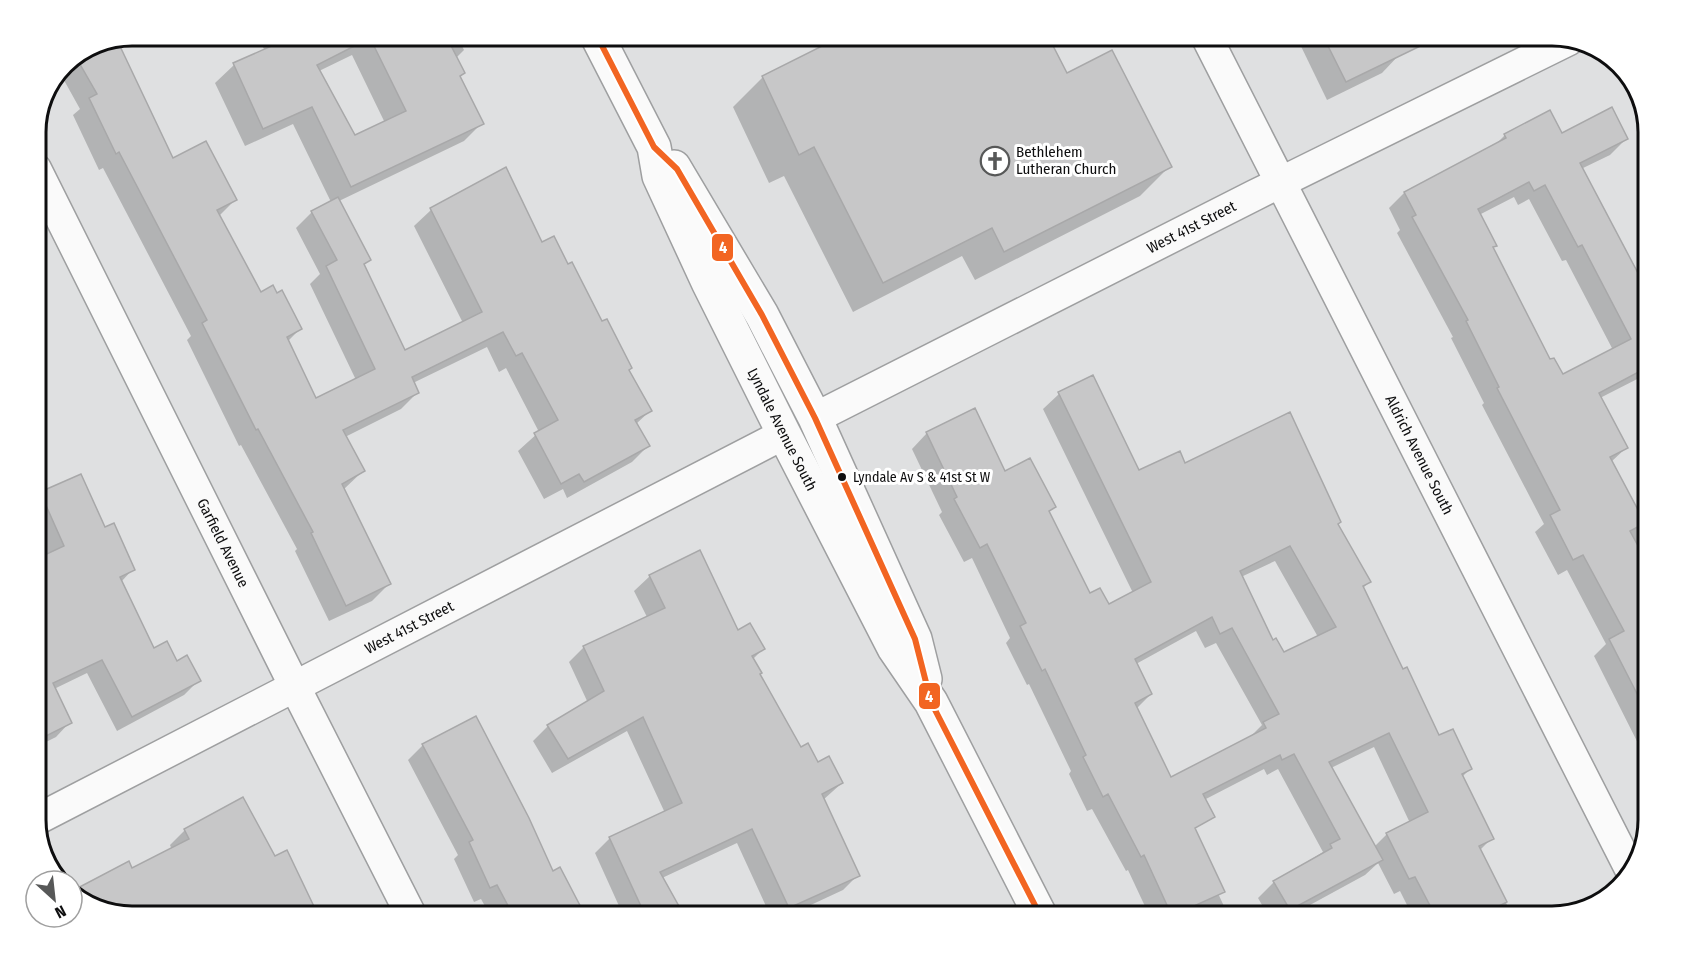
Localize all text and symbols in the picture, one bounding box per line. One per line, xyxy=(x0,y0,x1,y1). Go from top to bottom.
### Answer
place label: Bethlehem Lutheran Church xyxy=(1016,143,1116,178)
church icon: Bethlehem Lutheran Church xyxy=(979,145,1011,177)
street label: West 41st Street xyxy=(1144,197,1239,257)
line badge: 4 xyxy=(711,233,734,262)
text: 4 xyxy=(719,238,727,257)
street label: Lyndale Avenue South xyxy=(744,365,821,494)
street label: Aldrich Avenue South xyxy=(1381,392,1457,517)
place label: Lyndale Av S & 41st St W xyxy=(853,469,991,486)
marker: Lyndale Av S & 41st St W xyxy=(836,471,848,483)
street label: Garfield Avenue xyxy=(193,495,253,590)
street label: West 41st Street xyxy=(362,597,457,658)
line badge: 4 xyxy=(918,682,941,710)
text: 4 xyxy=(925,687,933,706)
north arrow xyxy=(24,869,84,929)
text: N xyxy=(52,901,69,923)

